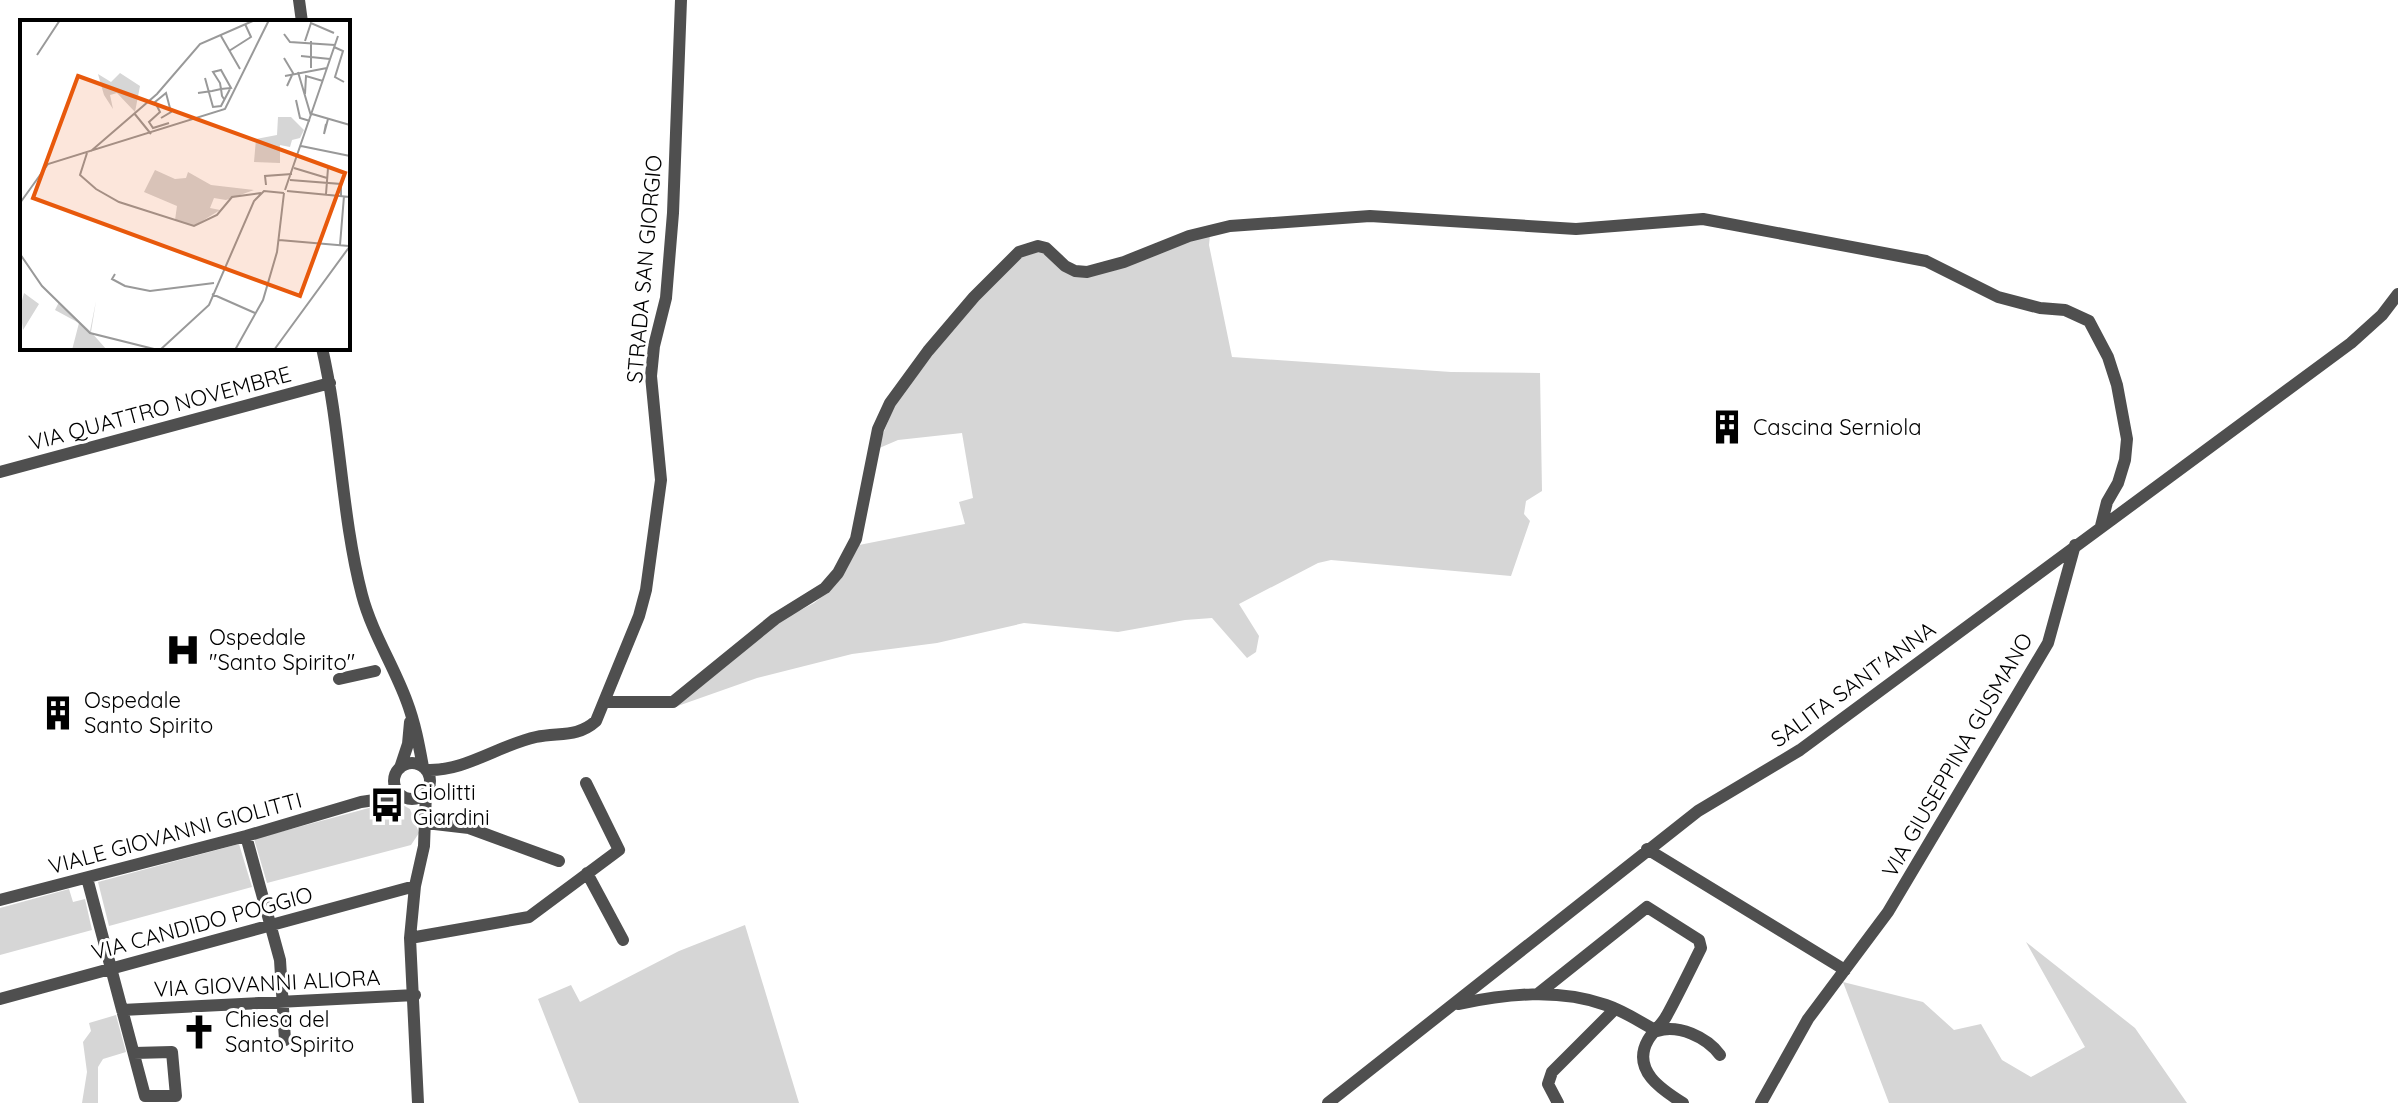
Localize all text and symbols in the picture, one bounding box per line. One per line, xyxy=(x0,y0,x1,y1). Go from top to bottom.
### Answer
inset map xyxy=(20,20,350,350)
street label: STRADA SAN GIORGIO xyxy=(620,154,668,384)
street label: VIA QUATTRO NOVEMBRE xyxy=(26,360,294,456)
building icon: Cascina Serniola xyxy=(1708,408,1746,446)
place label: Cascina Serniola xyxy=(1753,413,1922,441)
street label: SALITA SANT'ANNA xyxy=(1765,615,1941,753)
place label: Ospedale "Santo Spirito" xyxy=(209,623,355,676)
street label: VIA GIUSEPPINA GUSMANO xyxy=(1875,628,2039,882)
hospital icon: Ospedale "Santo Spirito" xyxy=(164,631,202,669)
place label: Ospedale Santo Spirito xyxy=(84,686,213,739)
building icon: Ospedale Santo Spirito xyxy=(39,694,77,732)
place label: Giolitti Giardini xyxy=(413,778,490,831)
street label: VIALE GIOVANNI GIOLITTI xyxy=(45,786,305,880)
bus stop icon: Giolitti Giardini xyxy=(368,786,406,824)
street label: VIA CANDIDO POGGIO xyxy=(88,880,316,966)
street label: VIA GIOVANNI ALIORA xyxy=(153,963,381,1003)
place label: Chiesa del Santo Spirito xyxy=(225,1005,354,1058)
church icon: Chiesa del Santo Spirito xyxy=(180,1013,218,1051)

